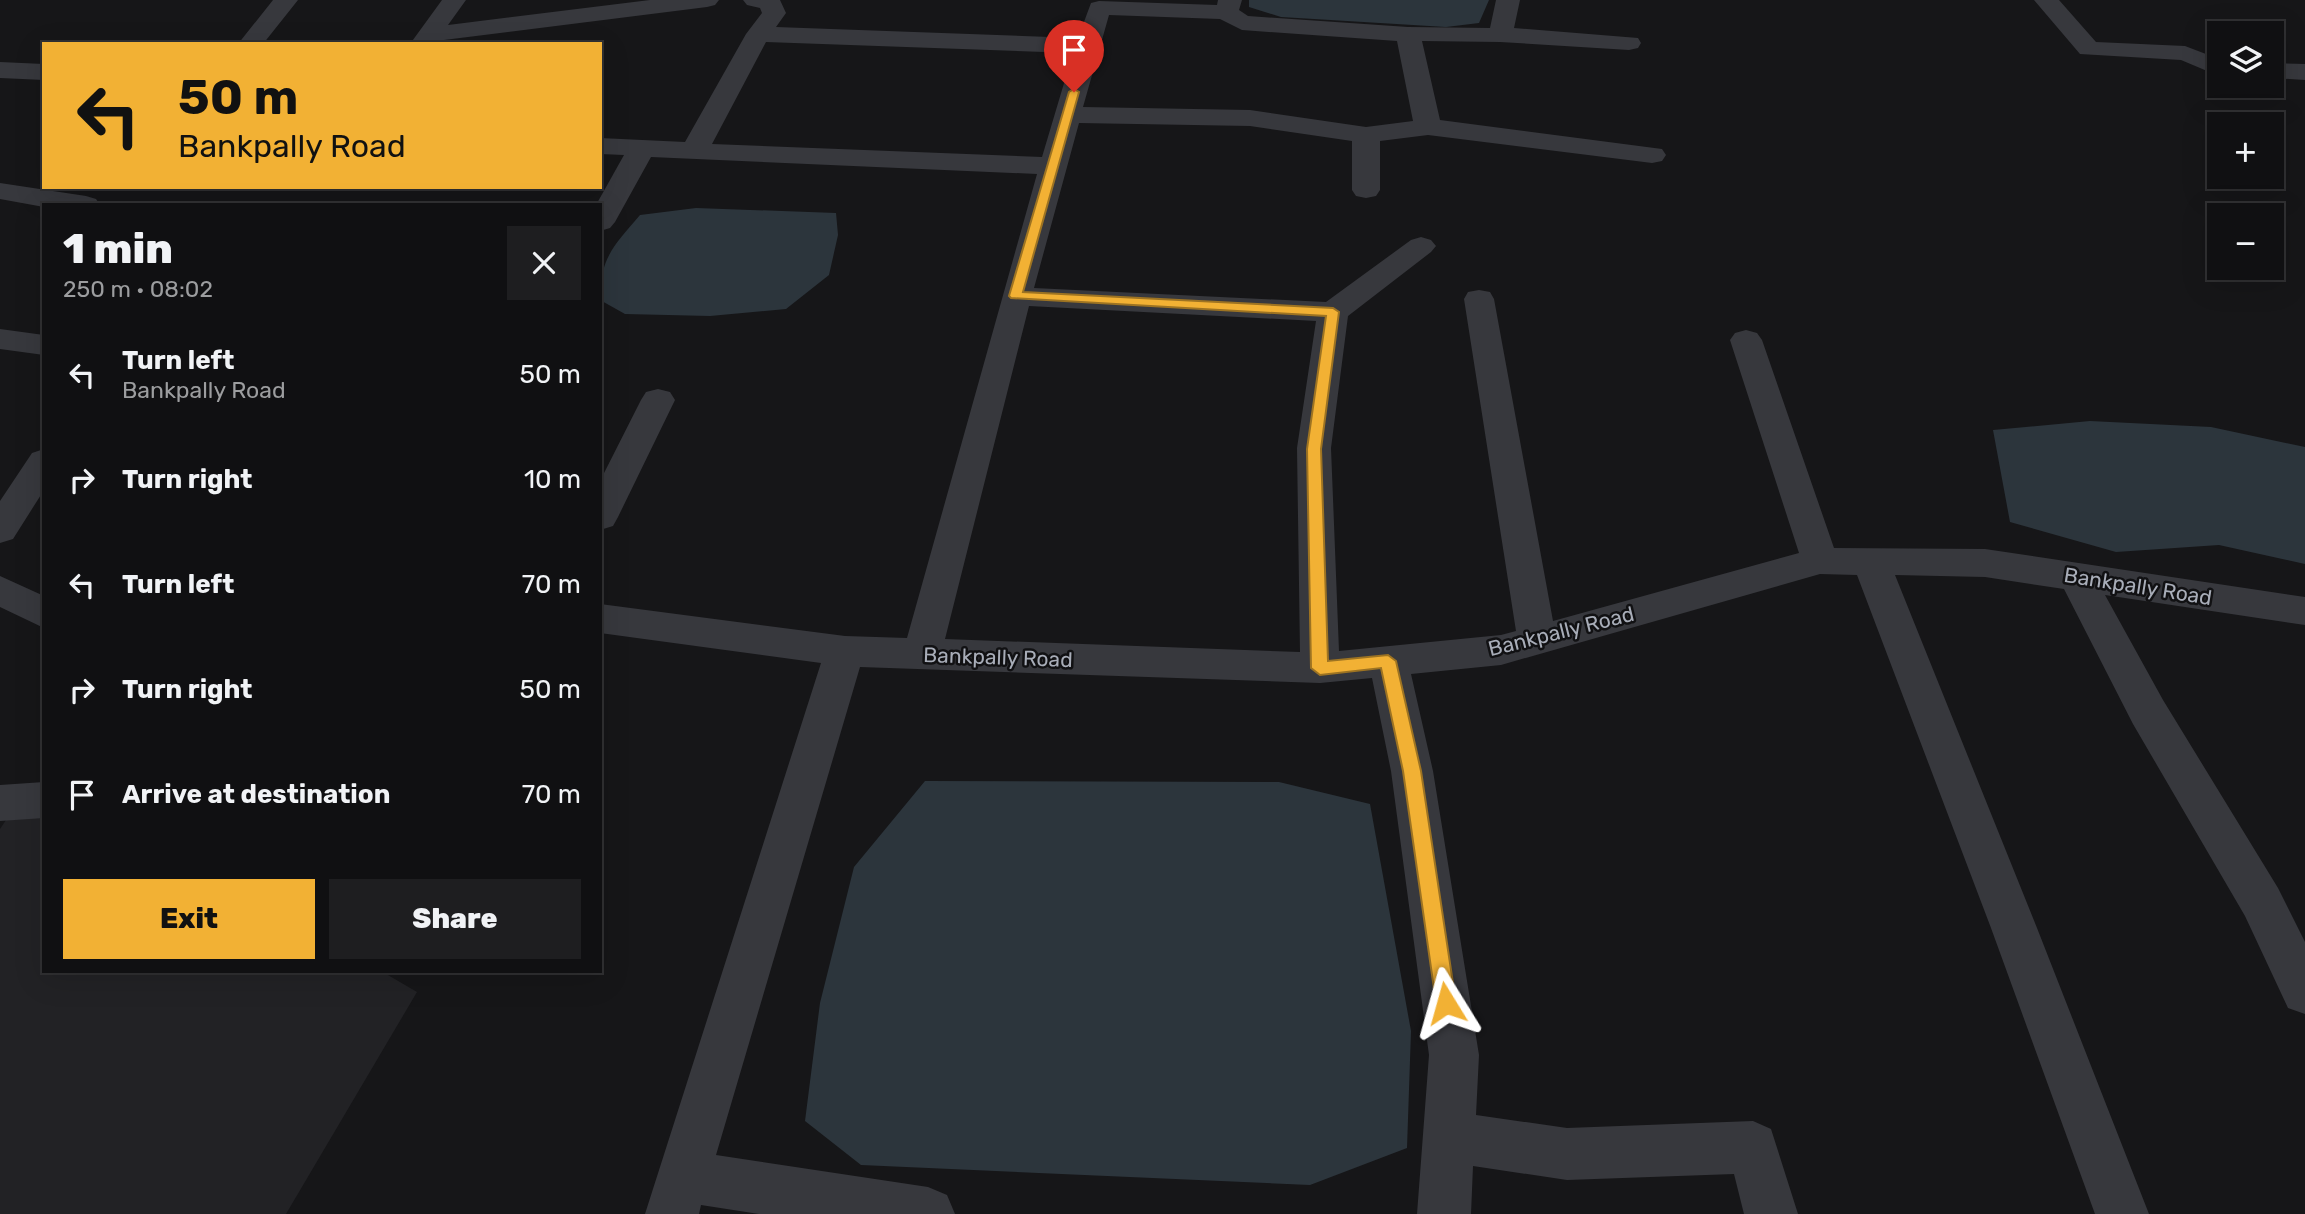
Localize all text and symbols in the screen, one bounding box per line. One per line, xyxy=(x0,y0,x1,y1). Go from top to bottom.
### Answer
pin xyxy=(1044,20,1104,92)
map controls xyxy=(2207,21,2284,280)
button: layers xyxy=(2207,21,2284,98)
icon: arrive xyxy=(1055,31,1093,69)
text: 50 m xyxy=(178,68,298,126)
icon: left xyxy=(63,70,154,161)
button: + xyxy=(2207,112,2284,189)
text: Bankpally Road xyxy=(178,127,406,165)
button: − xyxy=(2207,203,2284,280)
text: 1 min xyxy=(63,224,173,274)
button: close xyxy=(507,226,581,300)
text: 250 m · 08:02 xyxy=(63,275,213,303)
text: Turn left xyxy=(122,345,234,376)
icon: left xyxy=(63,356,101,394)
text: 50 m xyxy=(520,359,581,390)
text: Bankpally Road xyxy=(122,376,286,404)
icon: right xyxy=(63,461,101,499)
text: Turn right xyxy=(122,464,252,495)
text: 10 m xyxy=(524,464,581,495)
street label: Bankpally Road xyxy=(2062,562,2214,610)
icon: left xyxy=(63,566,101,604)
text: Turn left xyxy=(122,569,234,600)
text: 70 m xyxy=(522,569,581,600)
street label: Bankpally Road xyxy=(1485,601,1637,661)
street label: Bankpally Road xyxy=(923,642,1073,672)
icon: right xyxy=(63,671,101,709)
text: Turn right xyxy=(122,674,252,705)
text: 50 m xyxy=(520,674,581,705)
icon: arrive xyxy=(63,776,101,814)
text: Arrive at destination xyxy=(122,779,390,810)
text: 70 m xyxy=(522,779,581,810)
button: Exit xyxy=(63,879,315,959)
button: Share xyxy=(329,879,581,959)
position arrow xyxy=(1409,966,1483,1040)

